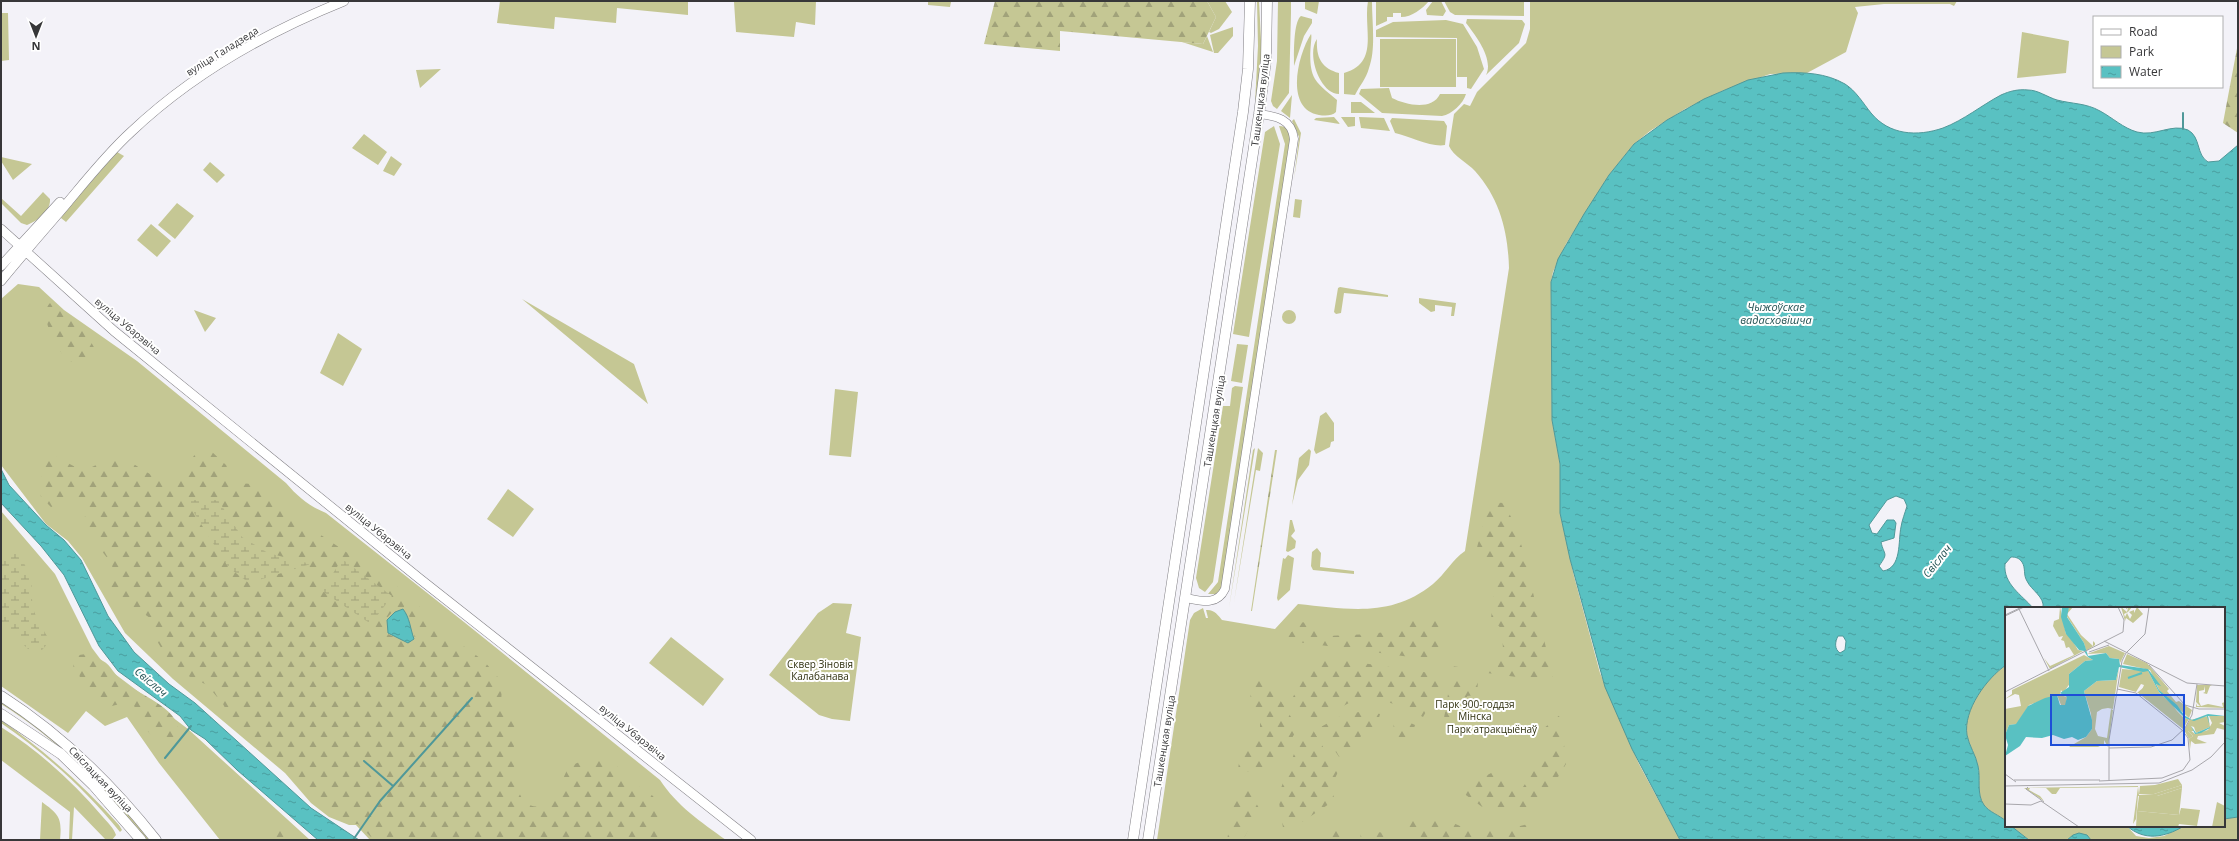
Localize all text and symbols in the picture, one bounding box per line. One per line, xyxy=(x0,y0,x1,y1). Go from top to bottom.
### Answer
north arrow xyxy=(16,16,56,56)
legend xyxy=(2093,16,2223,88)
street label: вуліца Галадзеда xyxy=(183,23,261,79)
text: Road xyxy=(2129,23,2158,40)
text: N xyxy=(32,39,40,54)
text: Park xyxy=(2129,43,2155,60)
street label: Ташкенцкая вуліца xyxy=(1247,53,1273,147)
text: Water xyxy=(2129,63,2163,80)
street label: вуліца Убарэвіча xyxy=(92,294,164,358)
water label: Чыжоўскае вадасховішча xyxy=(1740,299,1812,327)
street label: Ташкенцкая вуліца xyxy=(1200,374,1228,468)
street label: вуліца Убарэвіча xyxy=(343,500,415,562)
water label: Свіслач xyxy=(1919,541,1954,580)
inset map xyxy=(2005,607,2225,827)
park label: Сквер Зіновія Калабанава xyxy=(787,657,853,683)
water label: Свіслач xyxy=(132,664,171,700)
street label: Ташкенцкая вуліца xyxy=(1150,694,1178,788)
park label: Парк 900-годдзя Мінска xyxy=(1435,697,1515,723)
street label: вуліца Убарэвіча xyxy=(597,701,669,763)
park label: Парк атракцыёнаў xyxy=(1447,722,1538,736)
street label: Свіслацкая вуліца xyxy=(66,743,136,815)

